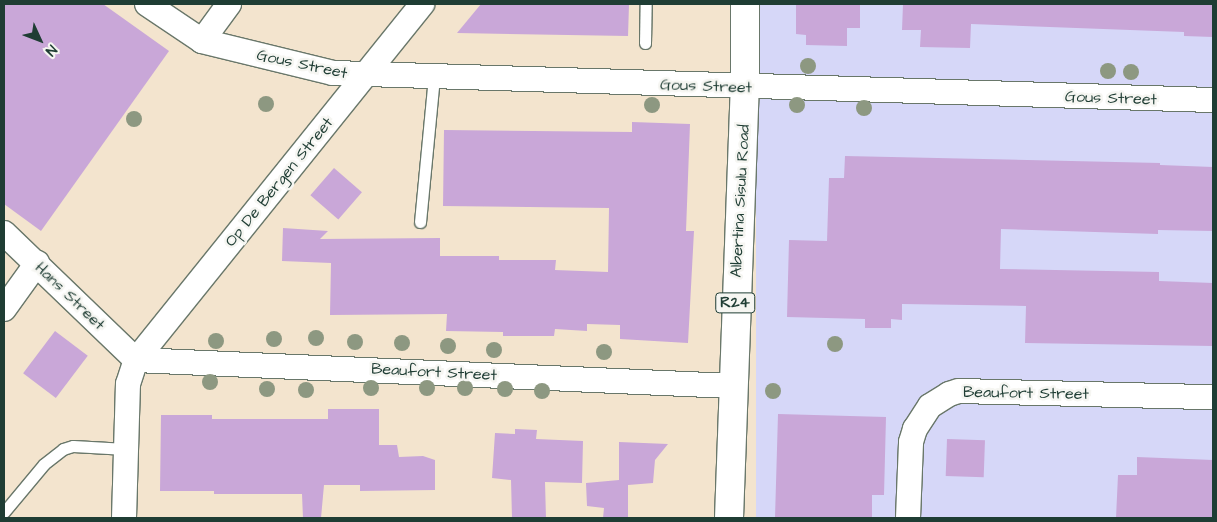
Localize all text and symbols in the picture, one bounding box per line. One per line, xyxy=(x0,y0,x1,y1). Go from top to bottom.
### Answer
north arrow xyxy=(15,15,65,65)
text: N xyxy=(41,40,61,60)
street label: Gous Street xyxy=(255,45,349,83)
street label: Gous Street xyxy=(660,75,752,97)
street label: Gous Street xyxy=(1065,87,1157,109)
street label: Op De Bergen Street xyxy=(221,113,337,251)
street label: Albertina Sisulu Road xyxy=(726,124,754,278)
street label: Hans Street xyxy=(31,258,109,334)
road number: R24 xyxy=(715,290,755,316)
street label: Beaufort Street xyxy=(371,359,497,385)
street label: Beaufort Street xyxy=(963,382,1089,404)

